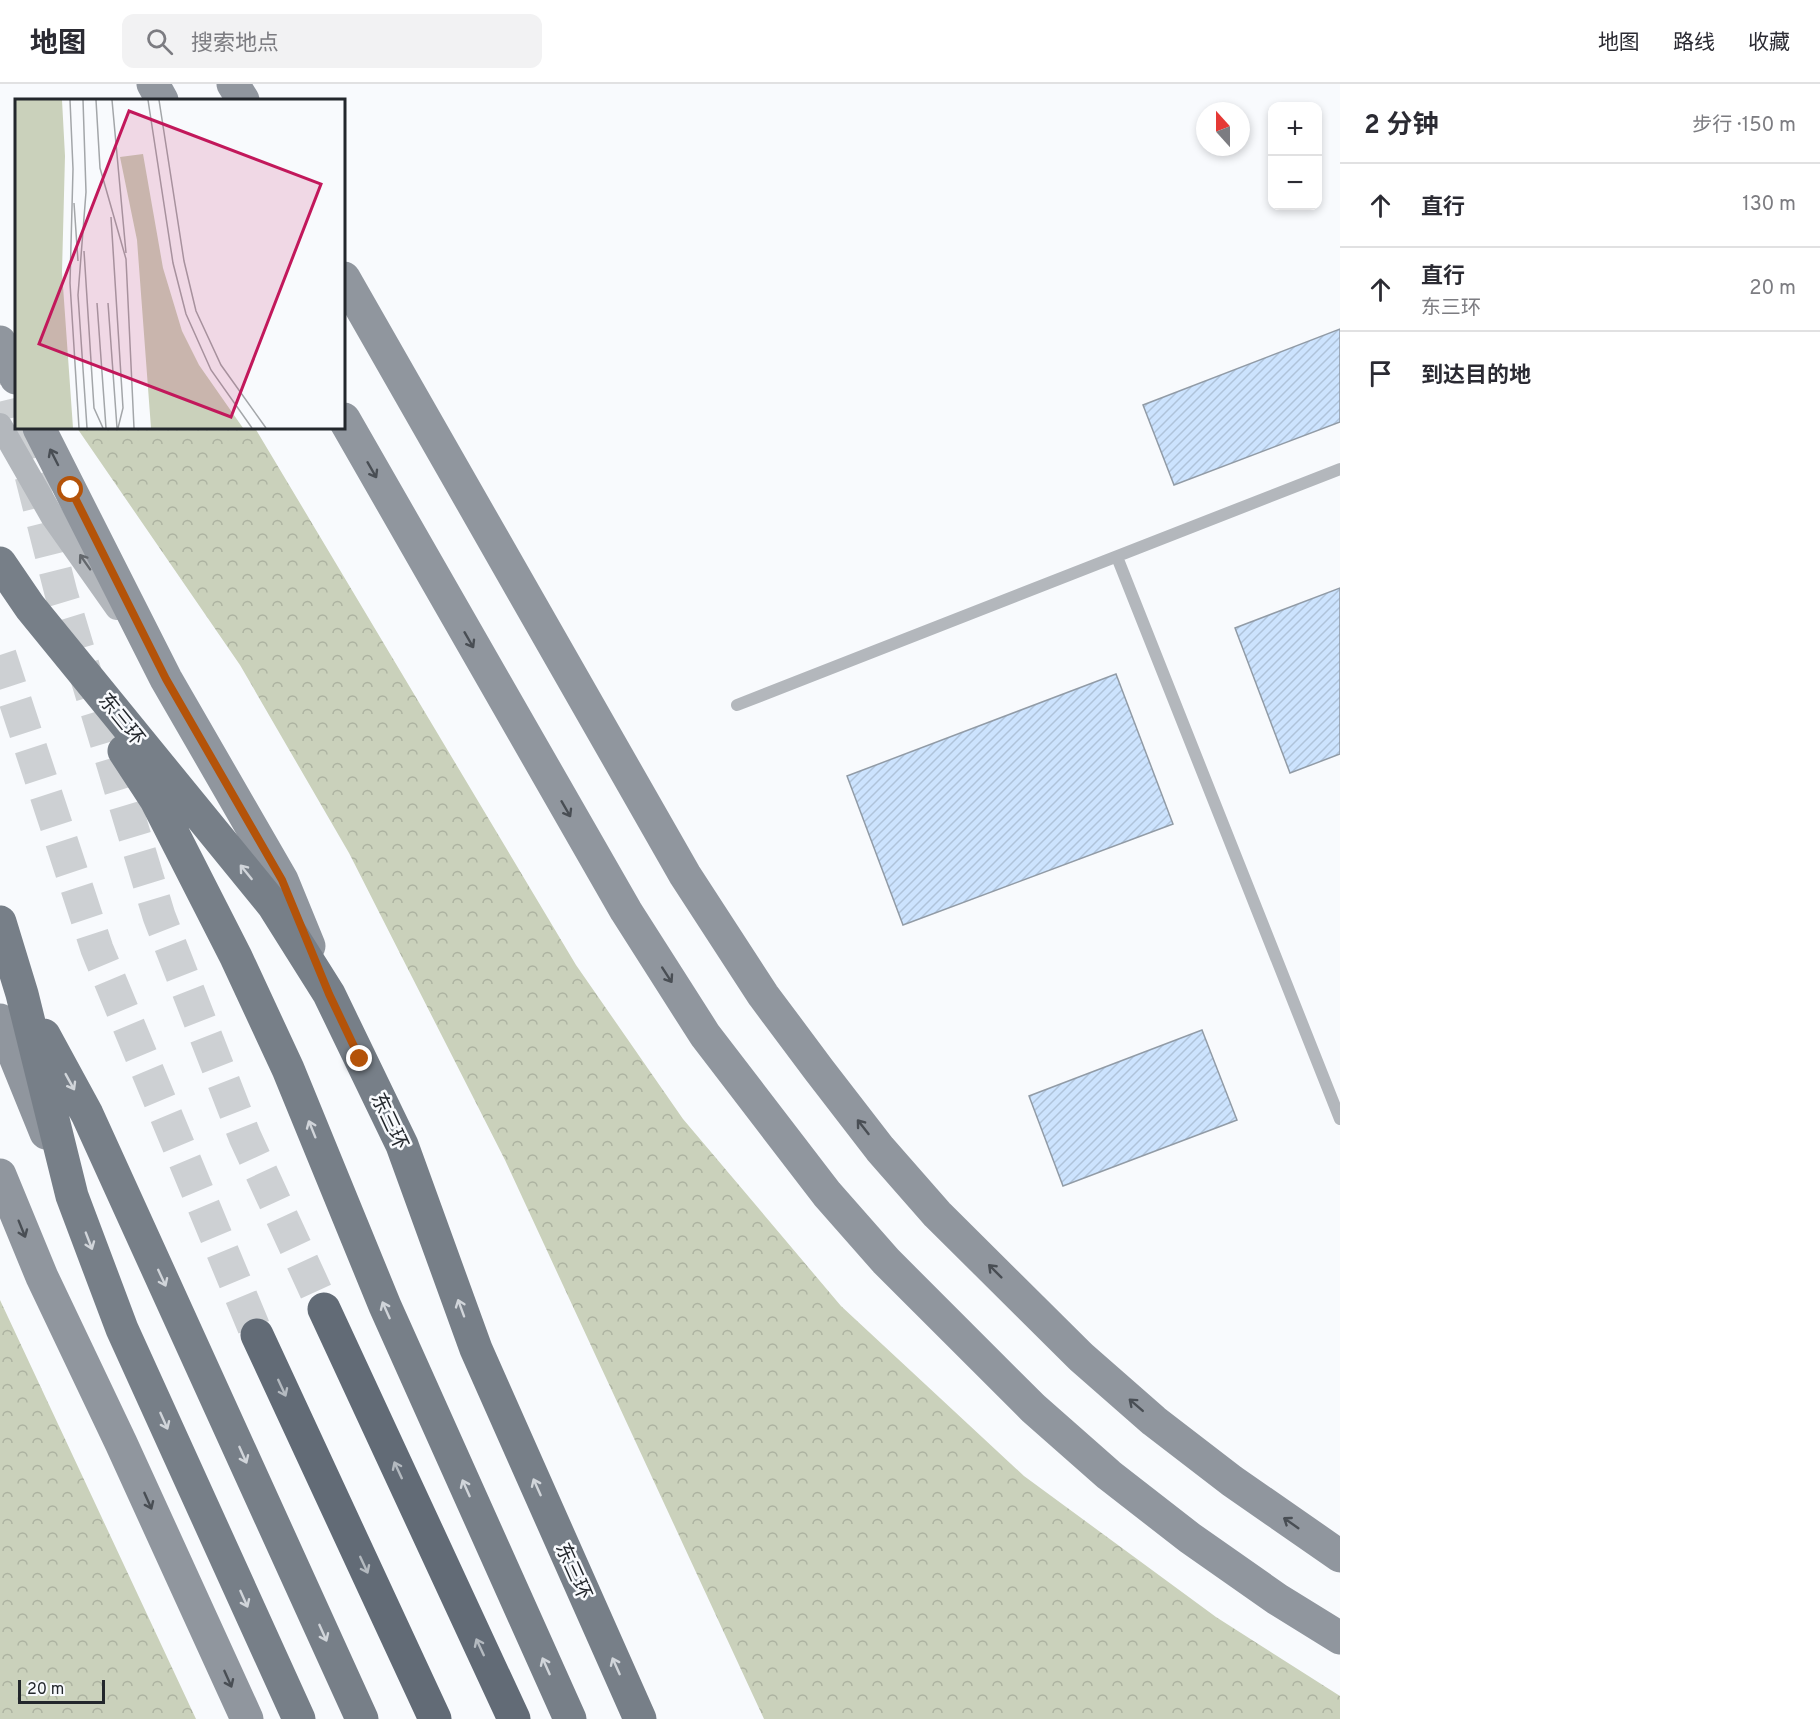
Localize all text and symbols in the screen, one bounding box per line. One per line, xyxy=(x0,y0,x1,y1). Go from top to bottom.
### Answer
search box xyxy=(122,14,542,68)
icon: search xyxy=(143,25,176,58)
text: 地图 xyxy=(30,27,86,63)
text: 地图 xyxy=(1598,30,1640,57)
text: 路线 xyxy=(1673,30,1715,57)
text: 收藏 xyxy=(1748,30,1790,57)
text: 搜索地点 xyxy=(191,31,279,58)
inset map xyxy=(15,99,345,429)
north arrow xyxy=(1196,102,1250,156)
map controls xyxy=(1268,102,1322,210)
button: + xyxy=(1268,102,1322,156)
text: 2 分钟 xyxy=(1364,110,1438,143)
text: 步行 · 150 m xyxy=(1692,113,1796,139)
button: − xyxy=(1268,156,1322,210)
icon: ahead xyxy=(1364,189,1397,222)
text: 130 m xyxy=(1742,192,1796,218)
text: 直行 xyxy=(1421,195,1465,222)
text: 直行 xyxy=(1421,264,1465,291)
icon: ahead xyxy=(1364,273,1397,306)
text: 20 m xyxy=(1749,276,1796,302)
text: 东三环 xyxy=(1421,296,1481,322)
icon: arrive xyxy=(1364,357,1397,390)
text: 到达目的地 xyxy=(1421,363,1531,390)
one-way arrow xyxy=(48,449,60,466)
one-way arrow xyxy=(367,461,379,478)
route start xyxy=(57,476,83,502)
one-way arrow xyxy=(79,554,91,570)
one-way arrow xyxy=(463,631,475,648)
street label: 东三环 xyxy=(91,689,149,752)
one-way arrow xyxy=(560,800,572,817)
one-way arrow xyxy=(240,864,253,880)
one-way arrow xyxy=(661,967,673,983)
route end xyxy=(346,1045,372,1071)
one-way arrow xyxy=(64,1073,76,1090)
street label: 东三环 xyxy=(364,1089,413,1155)
one-way arrow xyxy=(857,1120,870,1136)
one-way arrow xyxy=(306,1121,317,1139)
one-way arrow xyxy=(17,1219,28,1238)
one-way arrow xyxy=(84,1231,95,1250)
one-way arrow xyxy=(987,1264,1002,1279)
one-way arrow xyxy=(156,1268,168,1286)
one-way arrow xyxy=(454,1299,465,1318)
one-way arrow xyxy=(380,1301,392,1319)
one-way arrow xyxy=(276,1378,288,1396)
one-way arrow xyxy=(1128,1399,1144,1412)
one-way arrow xyxy=(158,1412,170,1430)
one-way arrow xyxy=(237,1446,249,1464)
one-way arrow xyxy=(392,1461,404,1479)
one-way arrow xyxy=(460,1479,471,1497)
one-way arrow xyxy=(531,1479,542,1497)
one-way arrow xyxy=(143,1492,154,1510)
one-way arrow xyxy=(1284,1517,1300,1529)
street label: 东三环 xyxy=(548,1539,596,1605)
one-way arrow xyxy=(358,1555,370,1573)
one-way arrow xyxy=(239,1589,250,1607)
one-way arrow xyxy=(318,1623,329,1641)
one-way arrow xyxy=(474,1638,486,1656)
one-way arrow xyxy=(540,1657,551,1675)
one-way arrow xyxy=(610,1657,622,1675)
one-way arrow xyxy=(223,1669,235,1687)
scale bar xyxy=(18,1677,105,1704)
text: 20 m xyxy=(27,1680,64,1700)

